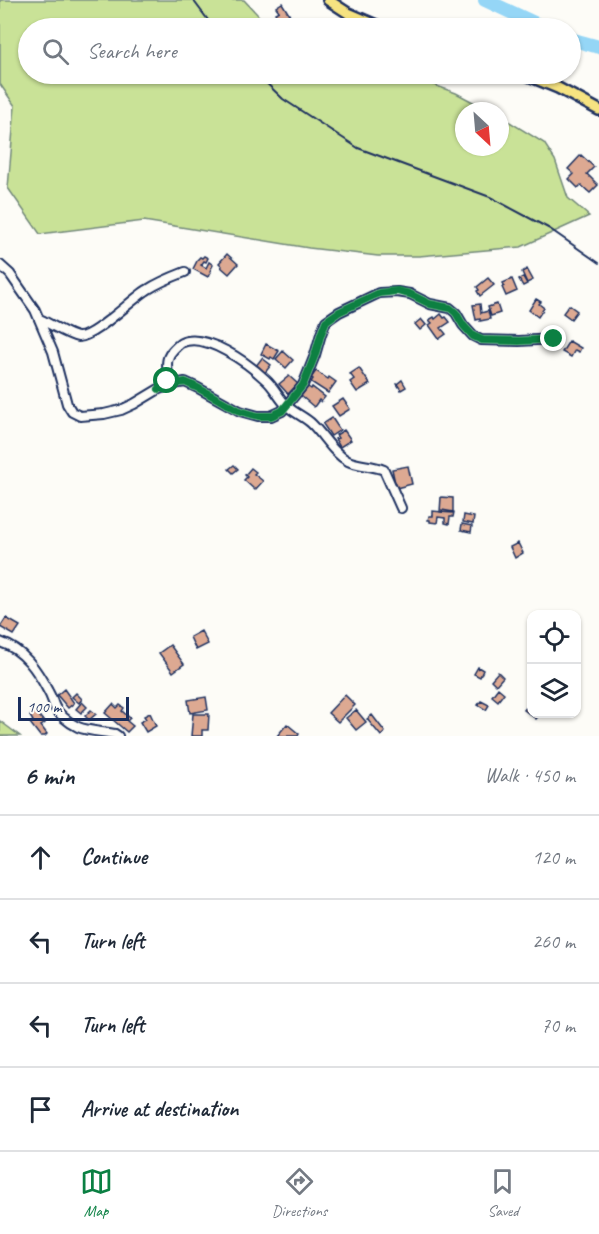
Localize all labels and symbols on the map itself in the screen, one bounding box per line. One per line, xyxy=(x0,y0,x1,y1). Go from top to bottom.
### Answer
north arrow xyxy=(455,102,509,156)
route end xyxy=(540,325,566,351)
route start xyxy=(153,367,179,393)
scale bar xyxy=(18,694,129,722)

